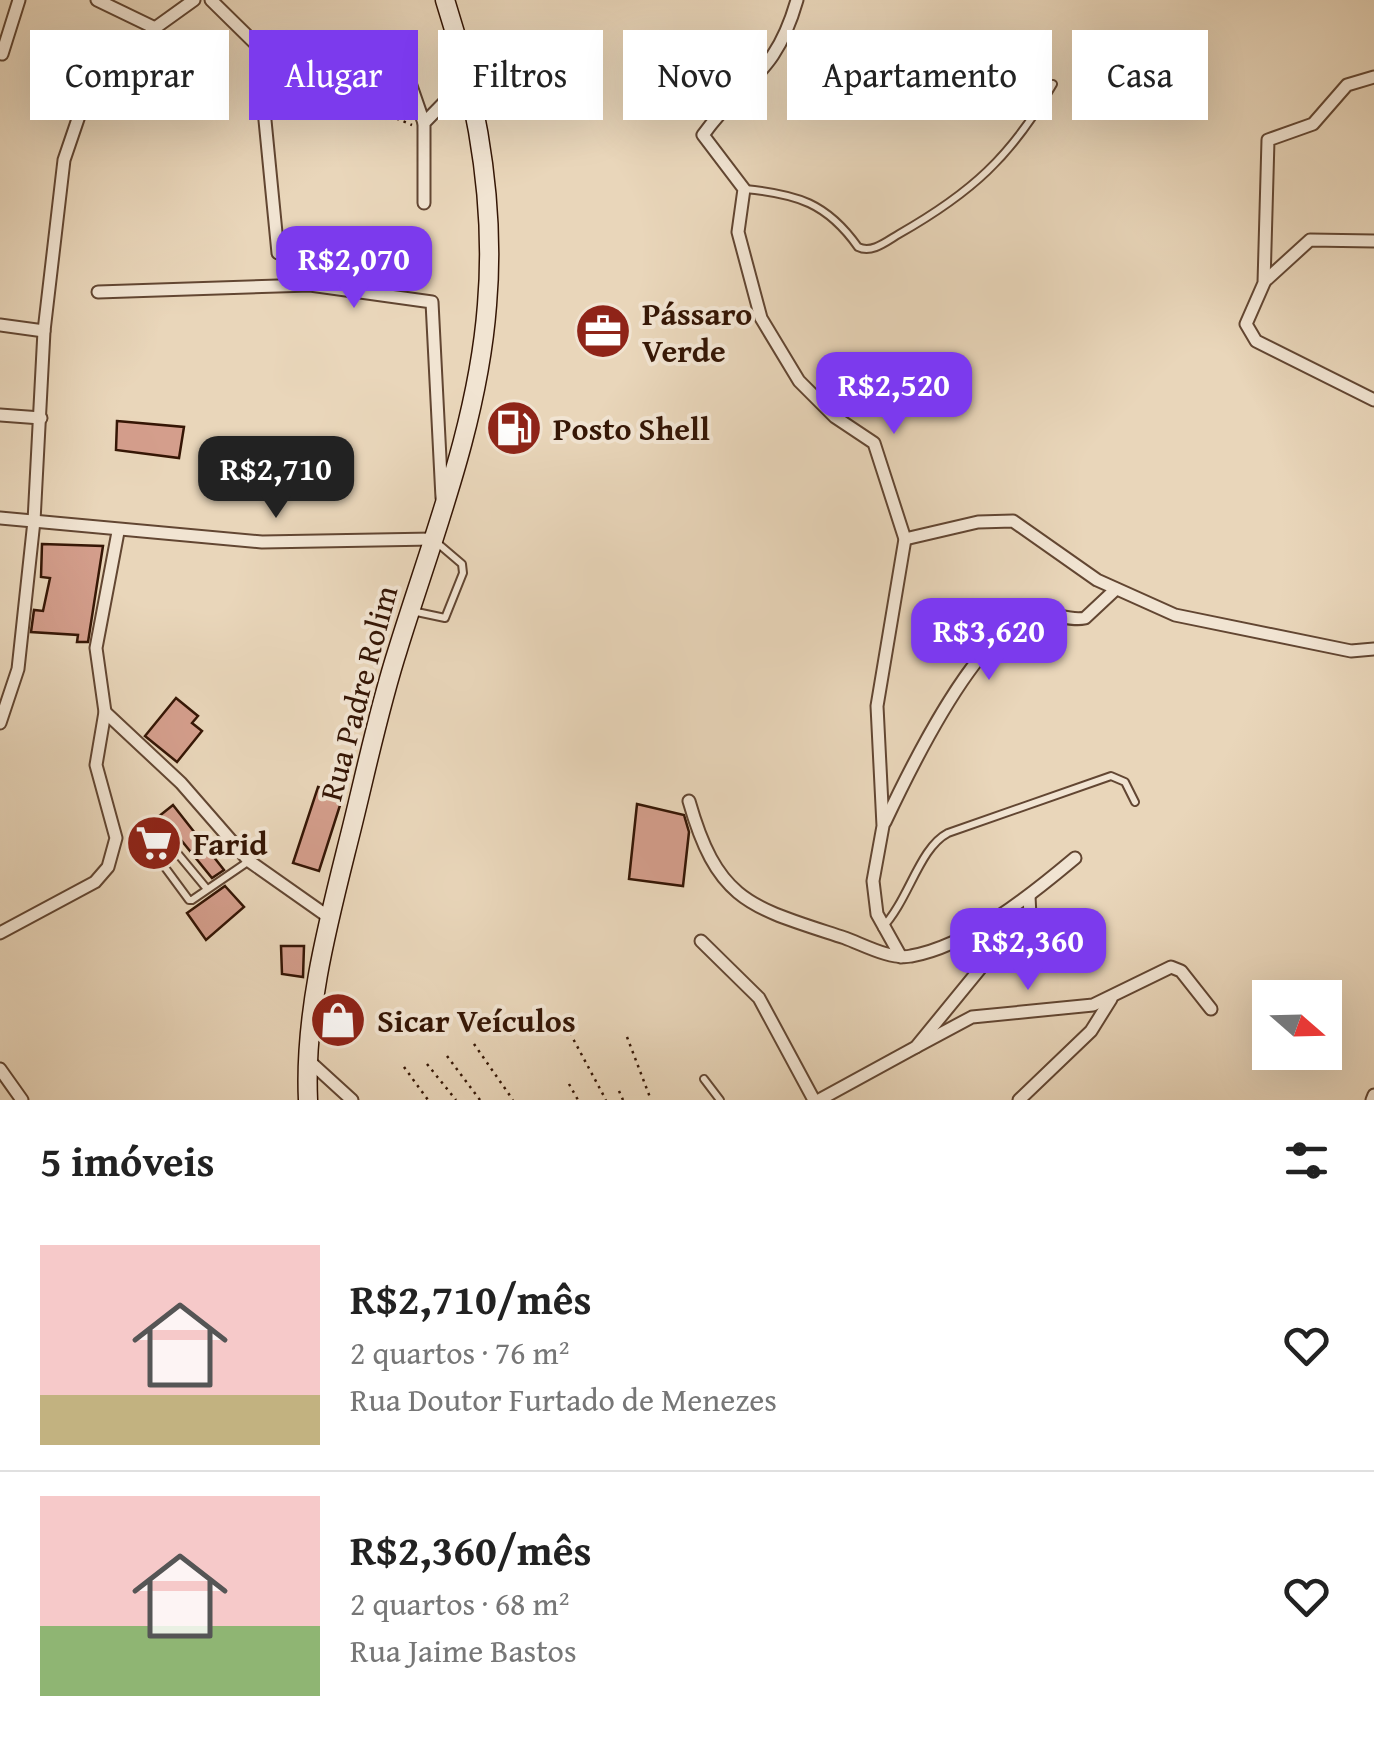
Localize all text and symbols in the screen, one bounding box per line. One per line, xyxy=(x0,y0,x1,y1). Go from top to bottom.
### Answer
chip: Comprar xyxy=(30,30,229,120)
chip: Alugar xyxy=(249,30,418,120)
chip: Filtros xyxy=(438,30,603,120)
chip: Novo xyxy=(623,30,767,120)
chip: Apartamento xyxy=(787,30,1052,120)
chip: Casa xyxy=(1072,30,1208,120)
pin: R$2,070 xyxy=(262,226,446,311)
text: R$2,070 xyxy=(298,235,410,282)
place label: Pássaro Verde xyxy=(642,290,752,374)
office icon: Pássaro Verde xyxy=(573,301,633,361)
pin: R$2,520 xyxy=(802,352,986,437)
text: R$2,520 xyxy=(838,361,950,408)
fuel station icon: Posto Shell xyxy=(484,398,544,458)
place label: Posto Shell xyxy=(553,405,710,452)
pin: R$2,710 xyxy=(184,436,368,521)
text: R$2,710 xyxy=(220,445,332,492)
street label: Rua Padre Rolim xyxy=(307,580,409,806)
pin: R$3,620 xyxy=(897,598,1081,683)
text: R$3,620 xyxy=(933,607,1045,654)
supermarket icon: Farid xyxy=(124,813,184,873)
place label: Farid xyxy=(193,820,268,867)
pin: R$2,360 xyxy=(936,908,1120,993)
text: R$2,360 xyxy=(972,917,1084,964)
north arrow xyxy=(1252,980,1342,1070)
map controls xyxy=(1252,980,1342,1070)
shop icon: Sicar Veículos xyxy=(308,990,368,1050)
place label: Sicar Veículos xyxy=(377,997,576,1044)
text: 5 imóveis xyxy=(40,1130,215,1191)
icon: filters xyxy=(1279,1133,1334,1188)
text: R$2,710/mês xyxy=(350,1268,591,1329)
icon: home xyxy=(120,1285,240,1405)
icon: heart xyxy=(1279,1318,1334,1373)
text: 2 quartos · 76 m² xyxy=(350,1329,569,1376)
text: Rua Doutor Furtado de Menezes xyxy=(350,1376,777,1423)
text: R$2,360/mês xyxy=(350,1519,591,1580)
icon: home xyxy=(120,1536,240,1656)
icon: heart xyxy=(1279,1569,1334,1624)
text: 2 quartos · 68 m² xyxy=(350,1580,569,1627)
text: Rua Jaime Bastos xyxy=(350,1627,577,1674)

